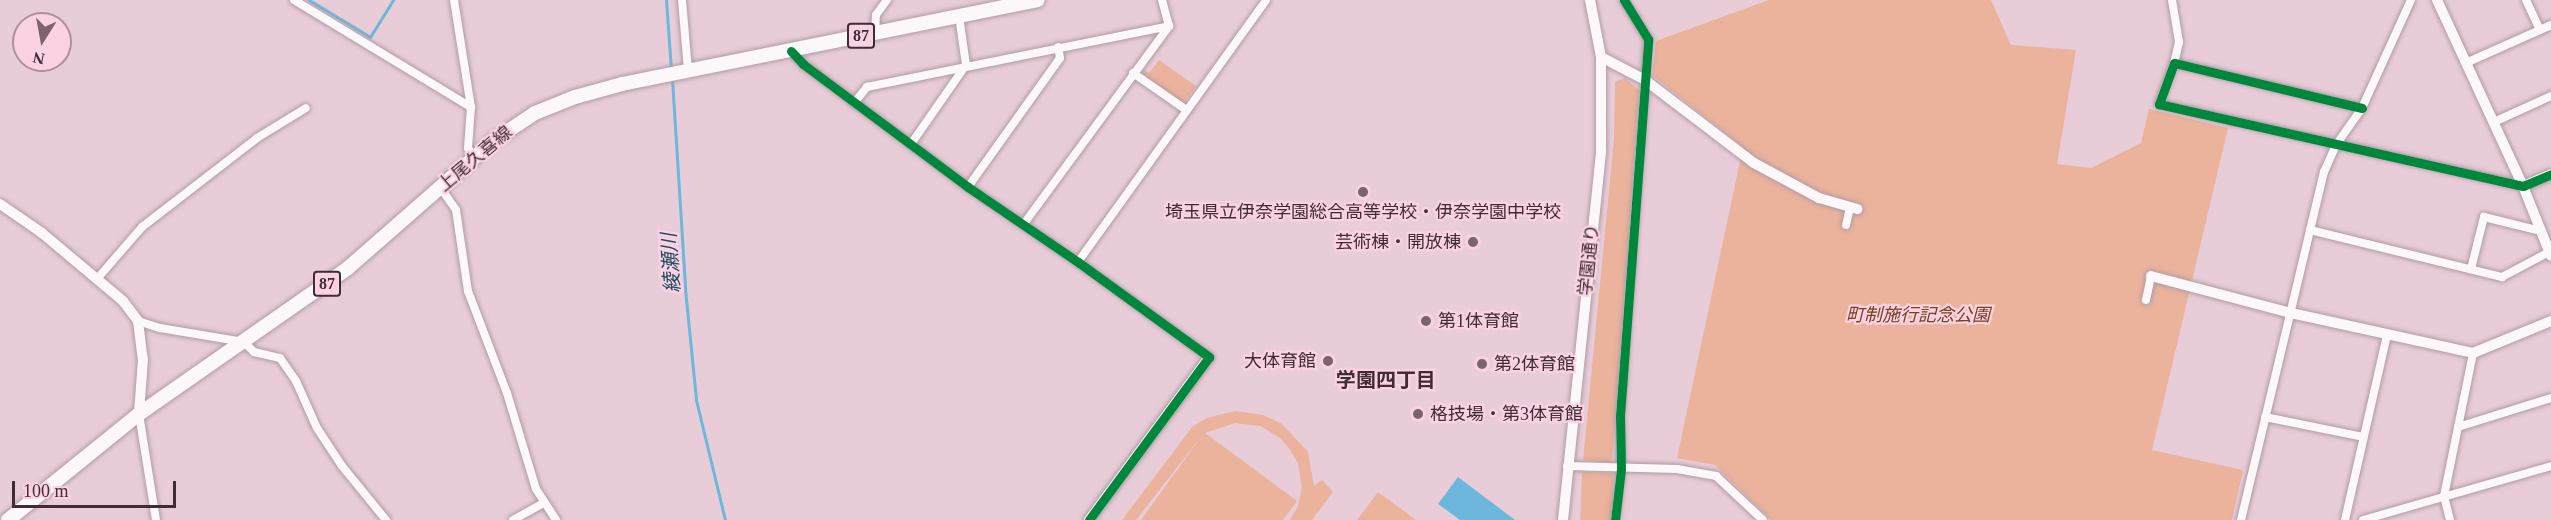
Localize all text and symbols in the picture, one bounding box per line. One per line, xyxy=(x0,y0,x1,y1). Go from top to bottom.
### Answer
north arrow xyxy=(12,12,72,72)
road number: 87 xyxy=(846,23,876,49)
text: N xyxy=(32,49,46,68)
street label: 上尾久喜線 xyxy=(434,122,516,196)
marker: 埼玉県立伊奈学園総合高等学校・伊奈学園中学校 xyxy=(1356,185,1370,199)
place label: 埼玉県立伊奈学園総合高等学校・伊奈学園中学校 xyxy=(1165,201,1561,223)
street label: 学園通り xyxy=(1574,223,1604,297)
place label: 芸術棟・開放棟 xyxy=(1335,231,1461,253)
water label: 綾瀬川 xyxy=(657,232,685,294)
marker: 芸術棟・開放棟 xyxy=(1466,235,1480,249)
road number: 87 xyxy=(312,271,342,297)
park label: 町制施行記念公園 xyxy=(1846,304,1990,326)
place label: 第1体育館 xyxy=(1438,310,1519,332)
marker: 第1体育館 xyxy=(1419,314,1433,328)
place label: 大体育館 xyxy=(1244,350,1316,372)
place label: 第2体育館 xyxy=(1494,353,1575,375)
marker: 大体育館 xyxy=(1321,354,1335,368)
marker: 第2体育館 xyxy=(1475,357,1489,371)
district label: 学園四丁目 xyxy=(1336,368,1436,392)
place label: 格技場・第3体育館 xyxy=(1430,403,1583,425)
marker: 格技場・第3体育館 xyxy=(1411,407,1425,421)
scale bar xyxy=(15,469,178,507)
text: 100 m xyxy=(23,481,69,501)

